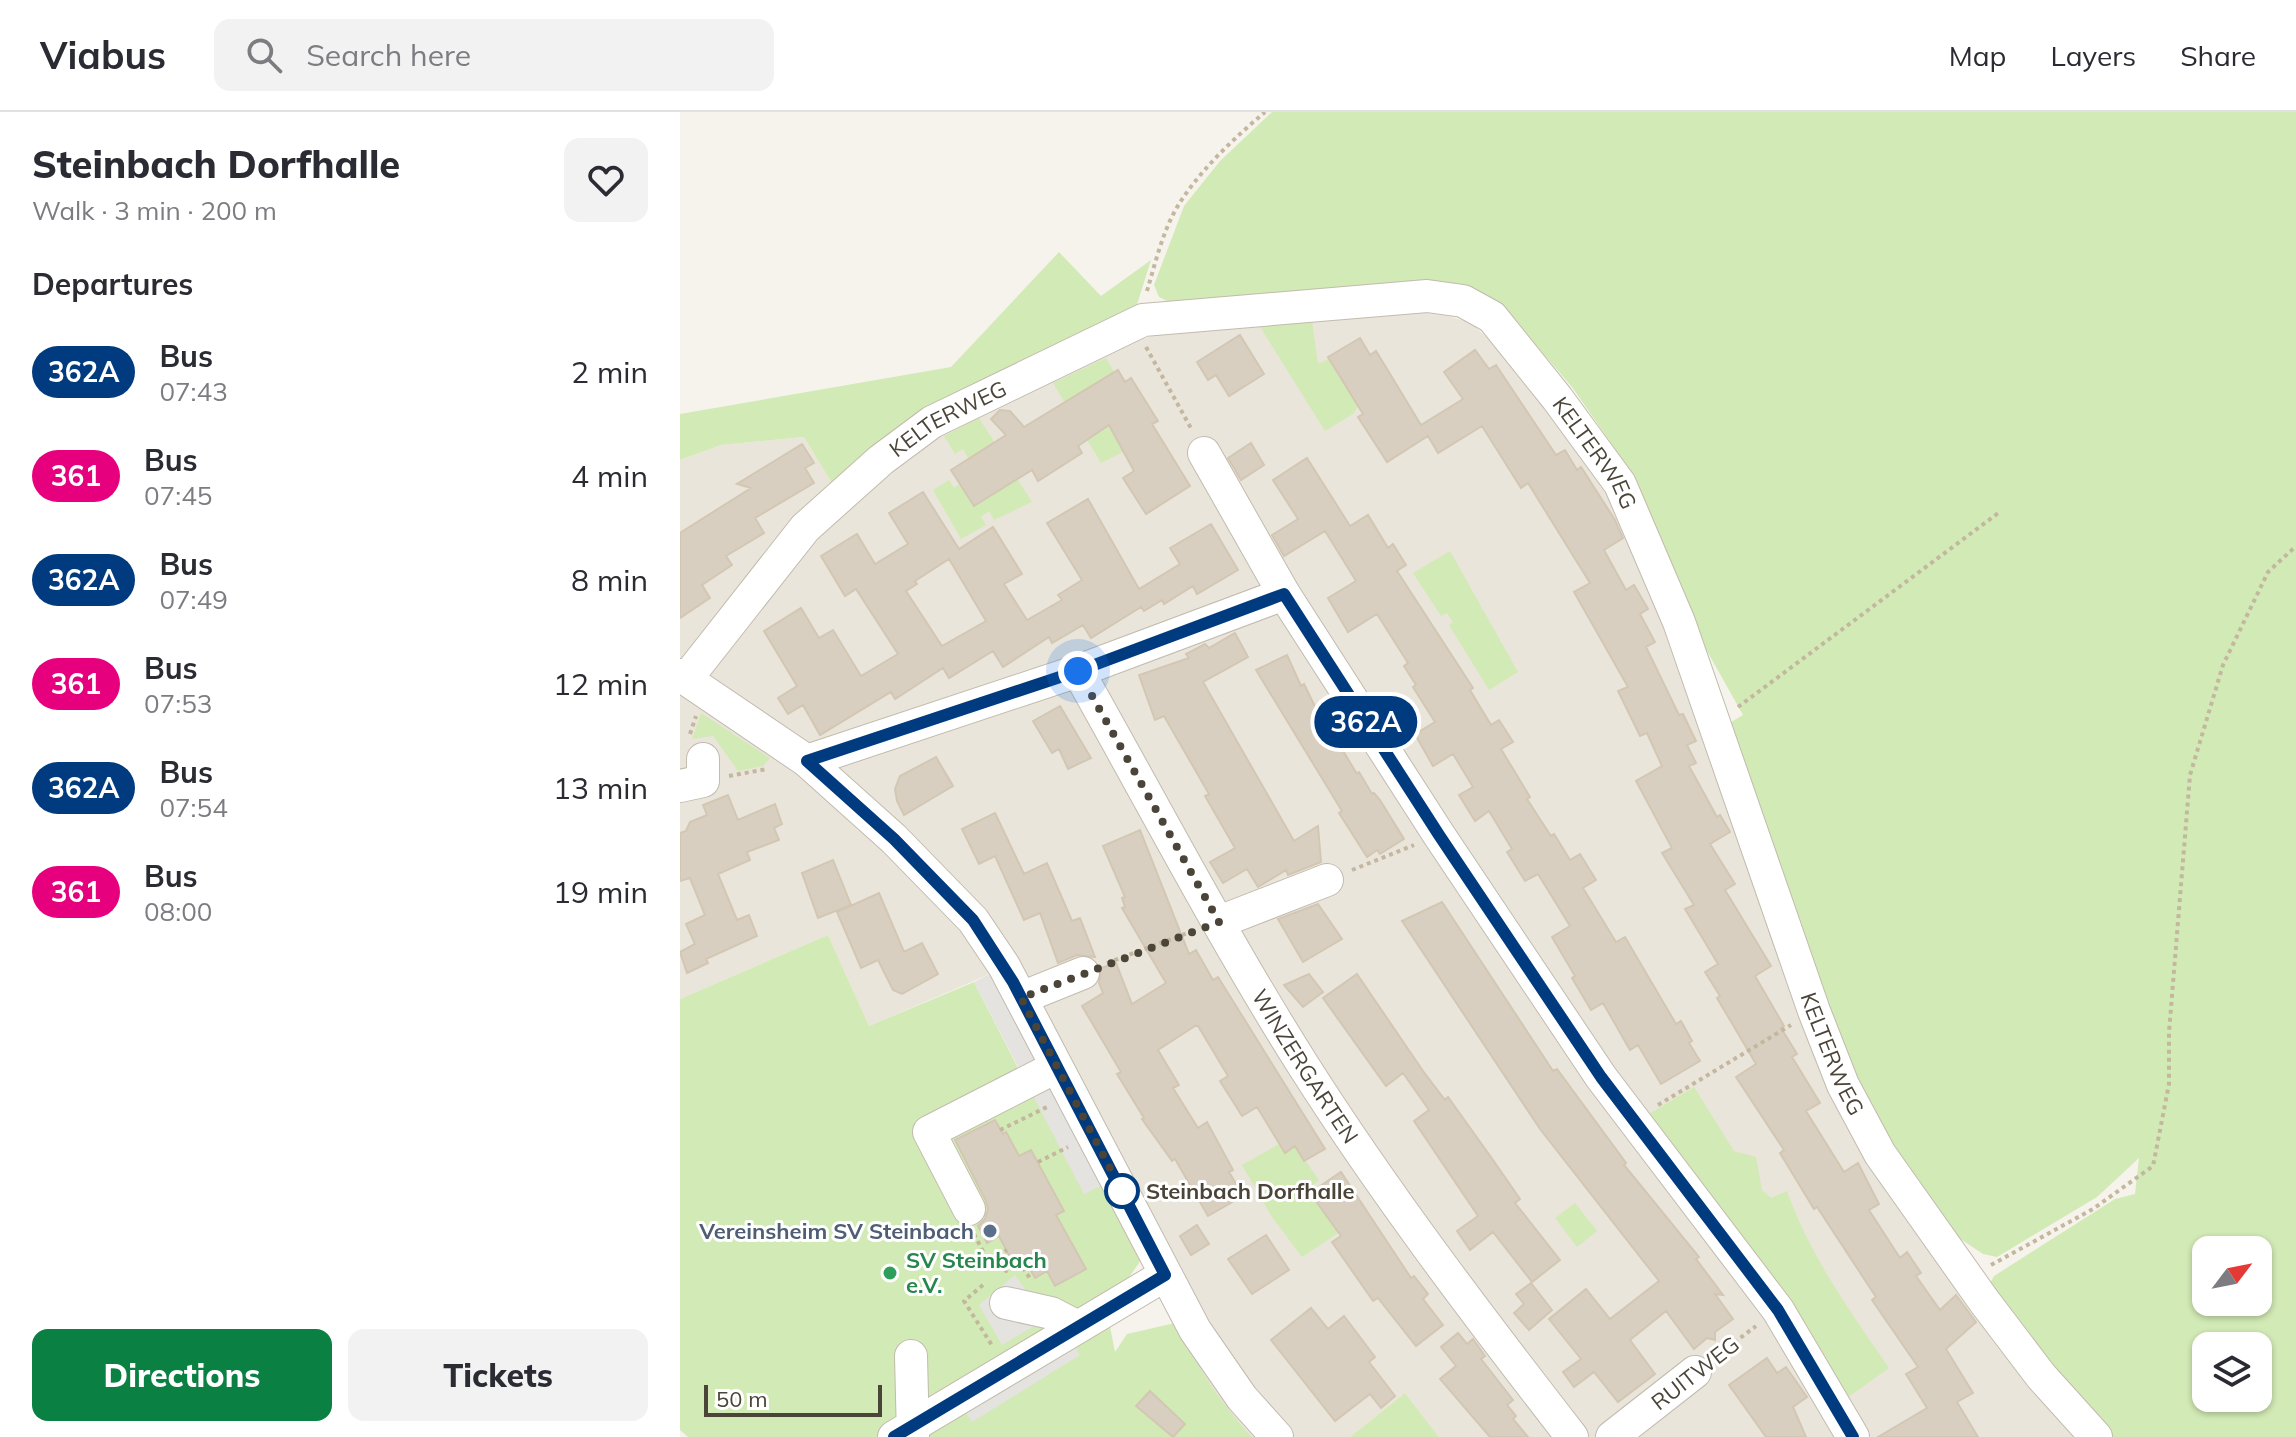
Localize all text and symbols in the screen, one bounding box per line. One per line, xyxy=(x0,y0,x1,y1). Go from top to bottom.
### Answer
search box xyxy=(214,19,774,91)
text: Viabus xyxy=(40,31,166,79)
icon: search xyxy=(242,33,286,77)
text: Search here xyxy=(306,36,471,74)
text: Map xyxy=(1949,38,2006,73)
text: Layers xyxy=(2050,38,2136,73)
text: Share xyxy=(2180,38,2256,73)
button: heart xyxy=(564,138,648,222)
text: Steinbach Dorfhalle xyxy=(32,140,400,188)
text: Walk · 3 min · 200 m xyxy=(32,194,277,227)
text: Departures xyxy=(32,265,193,303)
text: Bus xyxy=(159,337,213,375)
text: 2 min xyxy=(571,353,648,391)
text: 362A xyxy=(48,354,119,389)
street label: KELTERWEG xyxy=(884,374,1011,463)
text: 07:43 xyxy=(159,375,228,408)
street label: KELTERWEG xyxy=(1547,391,1643,513)
text: Bus xyxy=(144,441,198,479)
text: 4 min xyxy=(571,457,648,495)
text: 361 xyxy=(51,458,101,493)
text: 07:45 xyxy=(144,479,212,512)
text: Bus xyxy=(159,545,213,583)
text: 8 min xyxy=(571,561,648,599)
text: 362A xyxy=(48,562,119,597)
text: 07:49 xyxy=(159,583,228,616)
text: Bus xyxy=(144,649,198,687)
your location xyxy=(1058,651,1098,691)
text: 12 min xyxy=(553,665,648,703)
text: 361 xyxy=(51,666,101,701)
text: 07:53 xyxy=(144,687,212,720)
line badge: 362A xyxy=(1310,696,1422,748)
text: 362A xyxy=(1330,704,1402,739)
text: Bus xyxy=(159,753,213,791)
text: 13 min xyxy=(553,769,648,807)
text: 362A xyxy=(48,770,119,805)
text: 07:54 xyxy=(159,791,228,824)
text: Bus xyxy=(144,857,198,895)
text: 19 min xyxy=(553,873,648,911)
text: 361 xyxy=(51,874,101,909)
text: 08:00 xyxy=(144,895,212,928)
street label: WINZERGARTEN xyxy=(1246,984,1365,1149)
street label: KELTERWEG xyxy=(1795,989,1871,1120)
marker: Steinbach Dorfhalle xyxy=(1105,1174,1139,1208)
place label: Steinbach Dorfhalle xyxy=(1146,1177,1355,1205)
place label: Vereinsheim SV Steinbach xyxy=(698,1217,974,1245)
marker: Vereinsheim SV Steinbach xyxy=(981,1222,999,1240)
north arrow xyxy=(2192,1236,2272,1316)
map controls xyxy=(2192,1236,2272,1412)
place label: SV Steinbach e.V. xyxy=(906,1246,1047,1299)
marker: SV Steinbach e.V. xyxy=(881,1264,899,1282)
button: Directions xyxy=(32,1329,332,1421)
button: Tickets xyxy=(348,1329,648,1421)
street label: RUITWEG xyxy=(1645,1330,1745,1416)
button: layers xyxy=(2192,1332,2272,1412)
scale bar xyxy=(704,1381,882,1417)
text: 50 m xyxy=(716,1385,767,1413)

